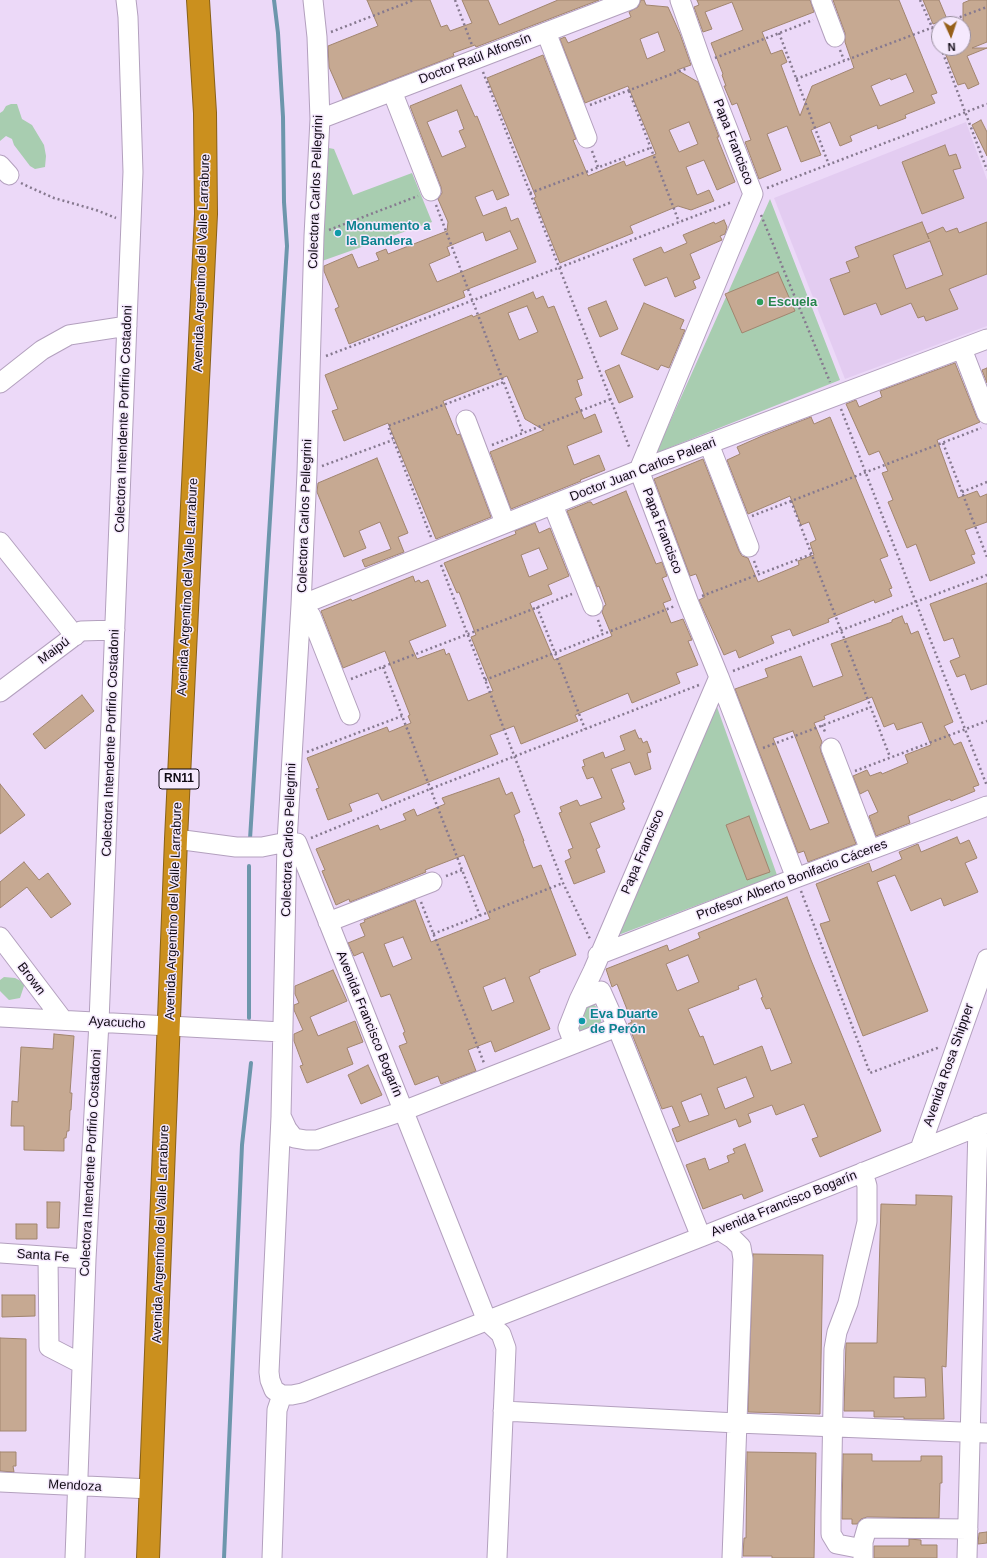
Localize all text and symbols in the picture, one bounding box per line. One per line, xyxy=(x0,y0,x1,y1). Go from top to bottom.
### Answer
north arrow xyxy=(931,16,971,56)
street label: Doctor Raúl Alfonsín xyxy=(417,30,533,88)
text: N xyxy=(947,41,956,53)
street label: Papa Francisco xyxy=(710,97,756,187)
street label: Colectora Carlos Pellegrini xyxy=(306,115,326,269)
street label: Avenida Argentino del Valle Larrabure xyxy=(190,154,214,372)
place label: Monumento a la Bandera xyxy=(346,218,430,249)
marker: Monumento a la Bandera xyxy=(333,228,343,238)
place label: Escuela xyxy=(768,294,817,310)
marker: Escuela xyxy=(755,297,765,307)
street label: Colectora Intendente Porfirio Costadoni xyxy=(112,305,136,533)
street label: Doctor Juan Carlos Paleari xyxy=(568,435,718,505)
street label: Colectora Carlos Pellegrini xyxy=(295,439,315,593)
street label: Avenida Argentino del Valle Larrabure xyxy=(174,477,202,697)
street label: Papa Francisco xyxy=(639,486,685,576)
street label: Colectora Intendente Porfirio Costadoni xyxy=(99,629,123,857)
street label: Maipú xyxy=(35,634,73,668)
street label: Colectora Carlos Pellegrini xyxy=(279,763,299,917)
road number: RN11 xyxy=(159,769,199,789)
street label: Avenida Argentino del Valle Larrabure xyxy=(162,802,186,1020)
street label: Papa Francisco xyxy=(618,807,668,897)
street label: Profesor Alberto Bonifacio Cáceres xyxy=(694,836,890,924)
street label: Avenida Francisco Bogarín xyxy=(333,949,405,1099)
street label: Brown xyxy=(14,960,48,998)
street label: Avenida Rosa Shipper xyxy=(921,1001,977,1129)
place label: Eva Duarte de Perón xyxy=(590,1006,658,1037)
street label: Ayacucho xyxy=(88,1014,146,1032)
marker: Eva Duarte de Perón xyxy=(577,1016,587,1026)
street label: Colectora Intendente Porfirio Costadoni xyxy=(77,1049,105,1277)
street label: Avenida Argentino del Valle Larrabure xyxy=(149,1125,173,1343)
street label: Avenida Francisco Bogarín xyxy=(709,1168,859,1240)
street label: Santa Fe xyxy=(16,1246,70,1266)
street label: Mendoza xyxy=(48,1477,102,1495)

